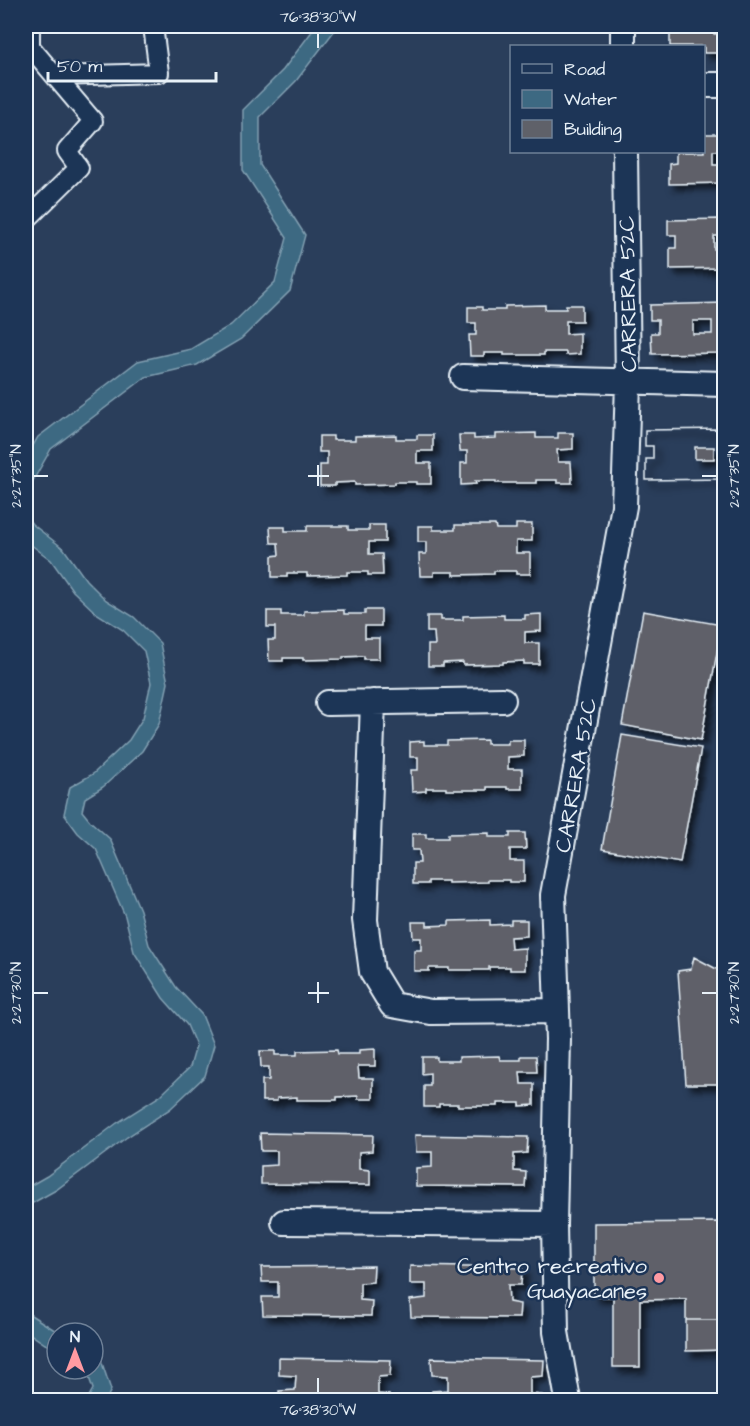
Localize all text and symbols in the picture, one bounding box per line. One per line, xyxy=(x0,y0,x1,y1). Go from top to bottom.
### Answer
text: 76°38'30"W xyxy=(280,7,356,28)
scale bar xyxy=(48,45,216,83)
legend xyxy=(510,45,705,153)
text: 50 m xyxy=(57,54,102,79)
text: Road xyxy=(564,57,605,82)
text: Water xyxy=(564,87,617,112)
text: Building xyxy=(564,117,622,143)
street label: CARRERA 52C xyxy=(612,215,645,372)
text: 2°27'35"N xyxy=(6,444,27,508)
text: 2°27'35"N xyxy=(724,444,745,508)
street label: CARRERA 52C xyxy=(548,695,605,855)
text: 2°27'30"N xyxy=(6,962,27,1024)
text: 2°27'30"N xyxy=(724,962,745,1024)
place label: Centro recreativo Guayacanes xyxy=(457,1251,648,1308)
marker: Centro recreativo Guayacanes xyxy=(652,1271,666,1285)
north arrow xyxy=(45,1321,105,1381)
text: N xyxy=(70,1326,80,1348)
text: 76°38'30"W xyxy=(280,1400,356,1421)

